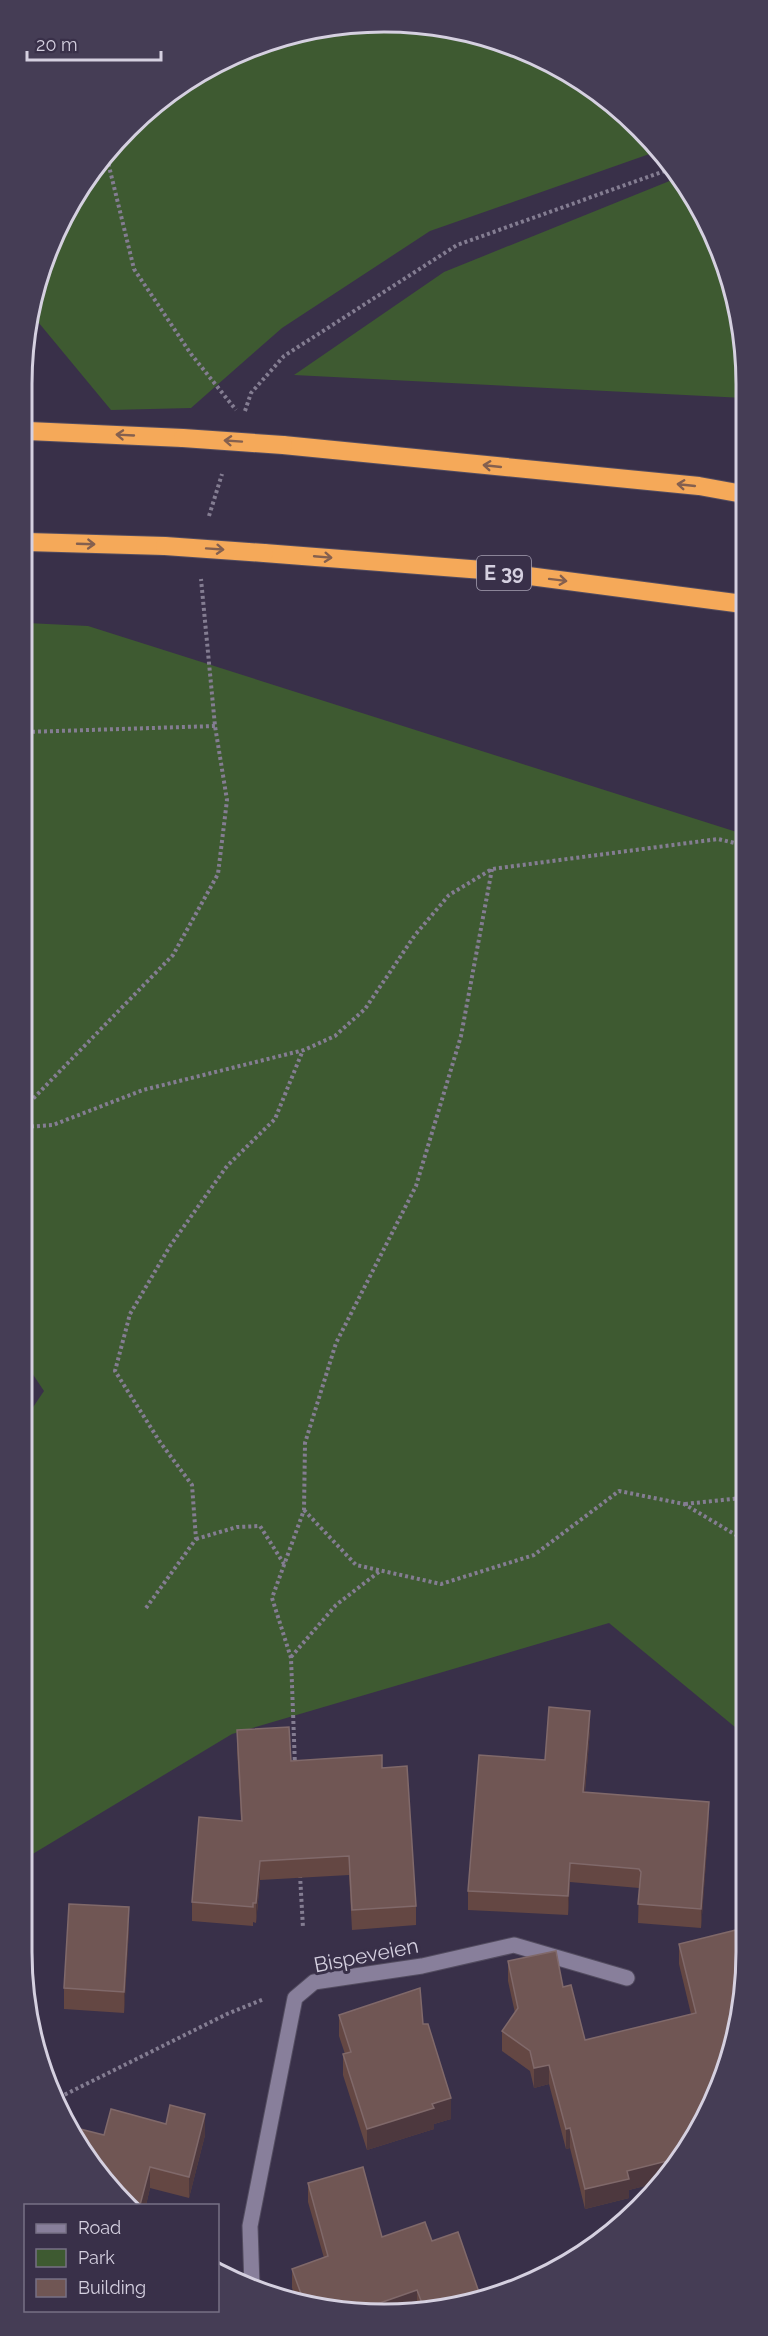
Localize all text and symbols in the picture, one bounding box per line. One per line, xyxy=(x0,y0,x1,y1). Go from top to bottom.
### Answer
scale bar xyxy=(27,24,160,62)
text: 20 m xyxy=(36,34,78,55)
one-way arrow xyxy=(115,430,135,441)
one-way arrow xyxy=(224,436,244,447)
one-way arrow xyxy=(482,460,502,471)
one-way arrow xyxy=(676,479,696,490)
one-way arrow xyxy=(75,538,95,550)
one-way arrow xyxy=(204,544,224,555)
one-way arrow xyxy=(312,552,332,563)
road number: E 39 xyxy=(477,556,531,590)
one-way arrow xyxy=(548,575,568,586)
street label: Bispeveien xyxy=(312,1933,420,1977)
legend xyxy=(24,2204,219,2312)
text: Road xyxy=(78,2217,121,2238)
text: Park xyxy=(78,2247,115,2268)
text: Building xyxy=(78,2277,146,2298)

